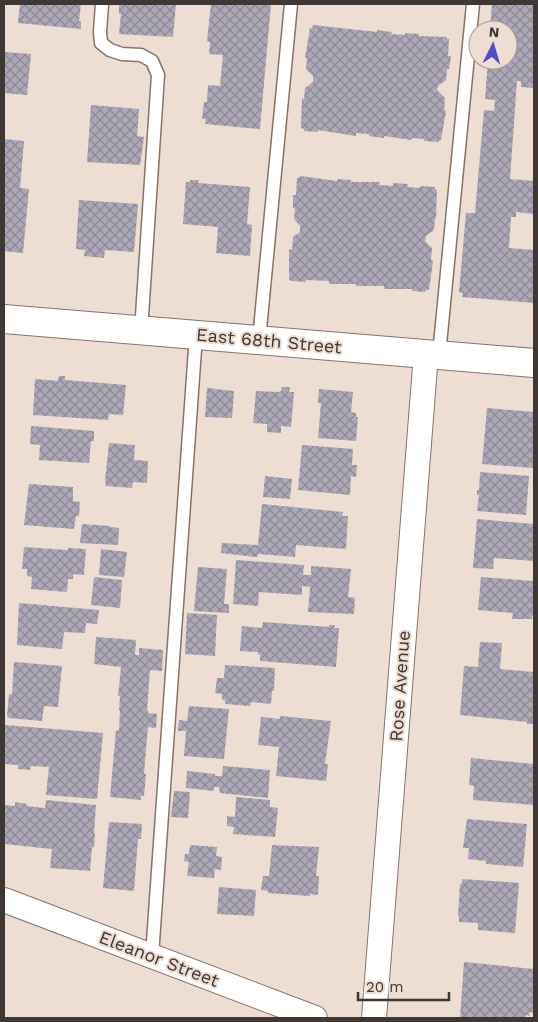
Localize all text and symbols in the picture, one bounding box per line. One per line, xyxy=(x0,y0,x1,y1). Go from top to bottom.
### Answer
north arrow xyxy=(468,20,518,70)
text: N xyxy=(488,24,500,40)
street label: East 68th Street xyxy=(195,324,343,357)
street label: Rose Avenue xyxy=(385,630,414,742)
street label: Eleanor Street xyxy=(96,926,223,991)
scale bar xyxy=(358,970,449,1002)
text: 20 m xyxy=(366,978,404,996)

